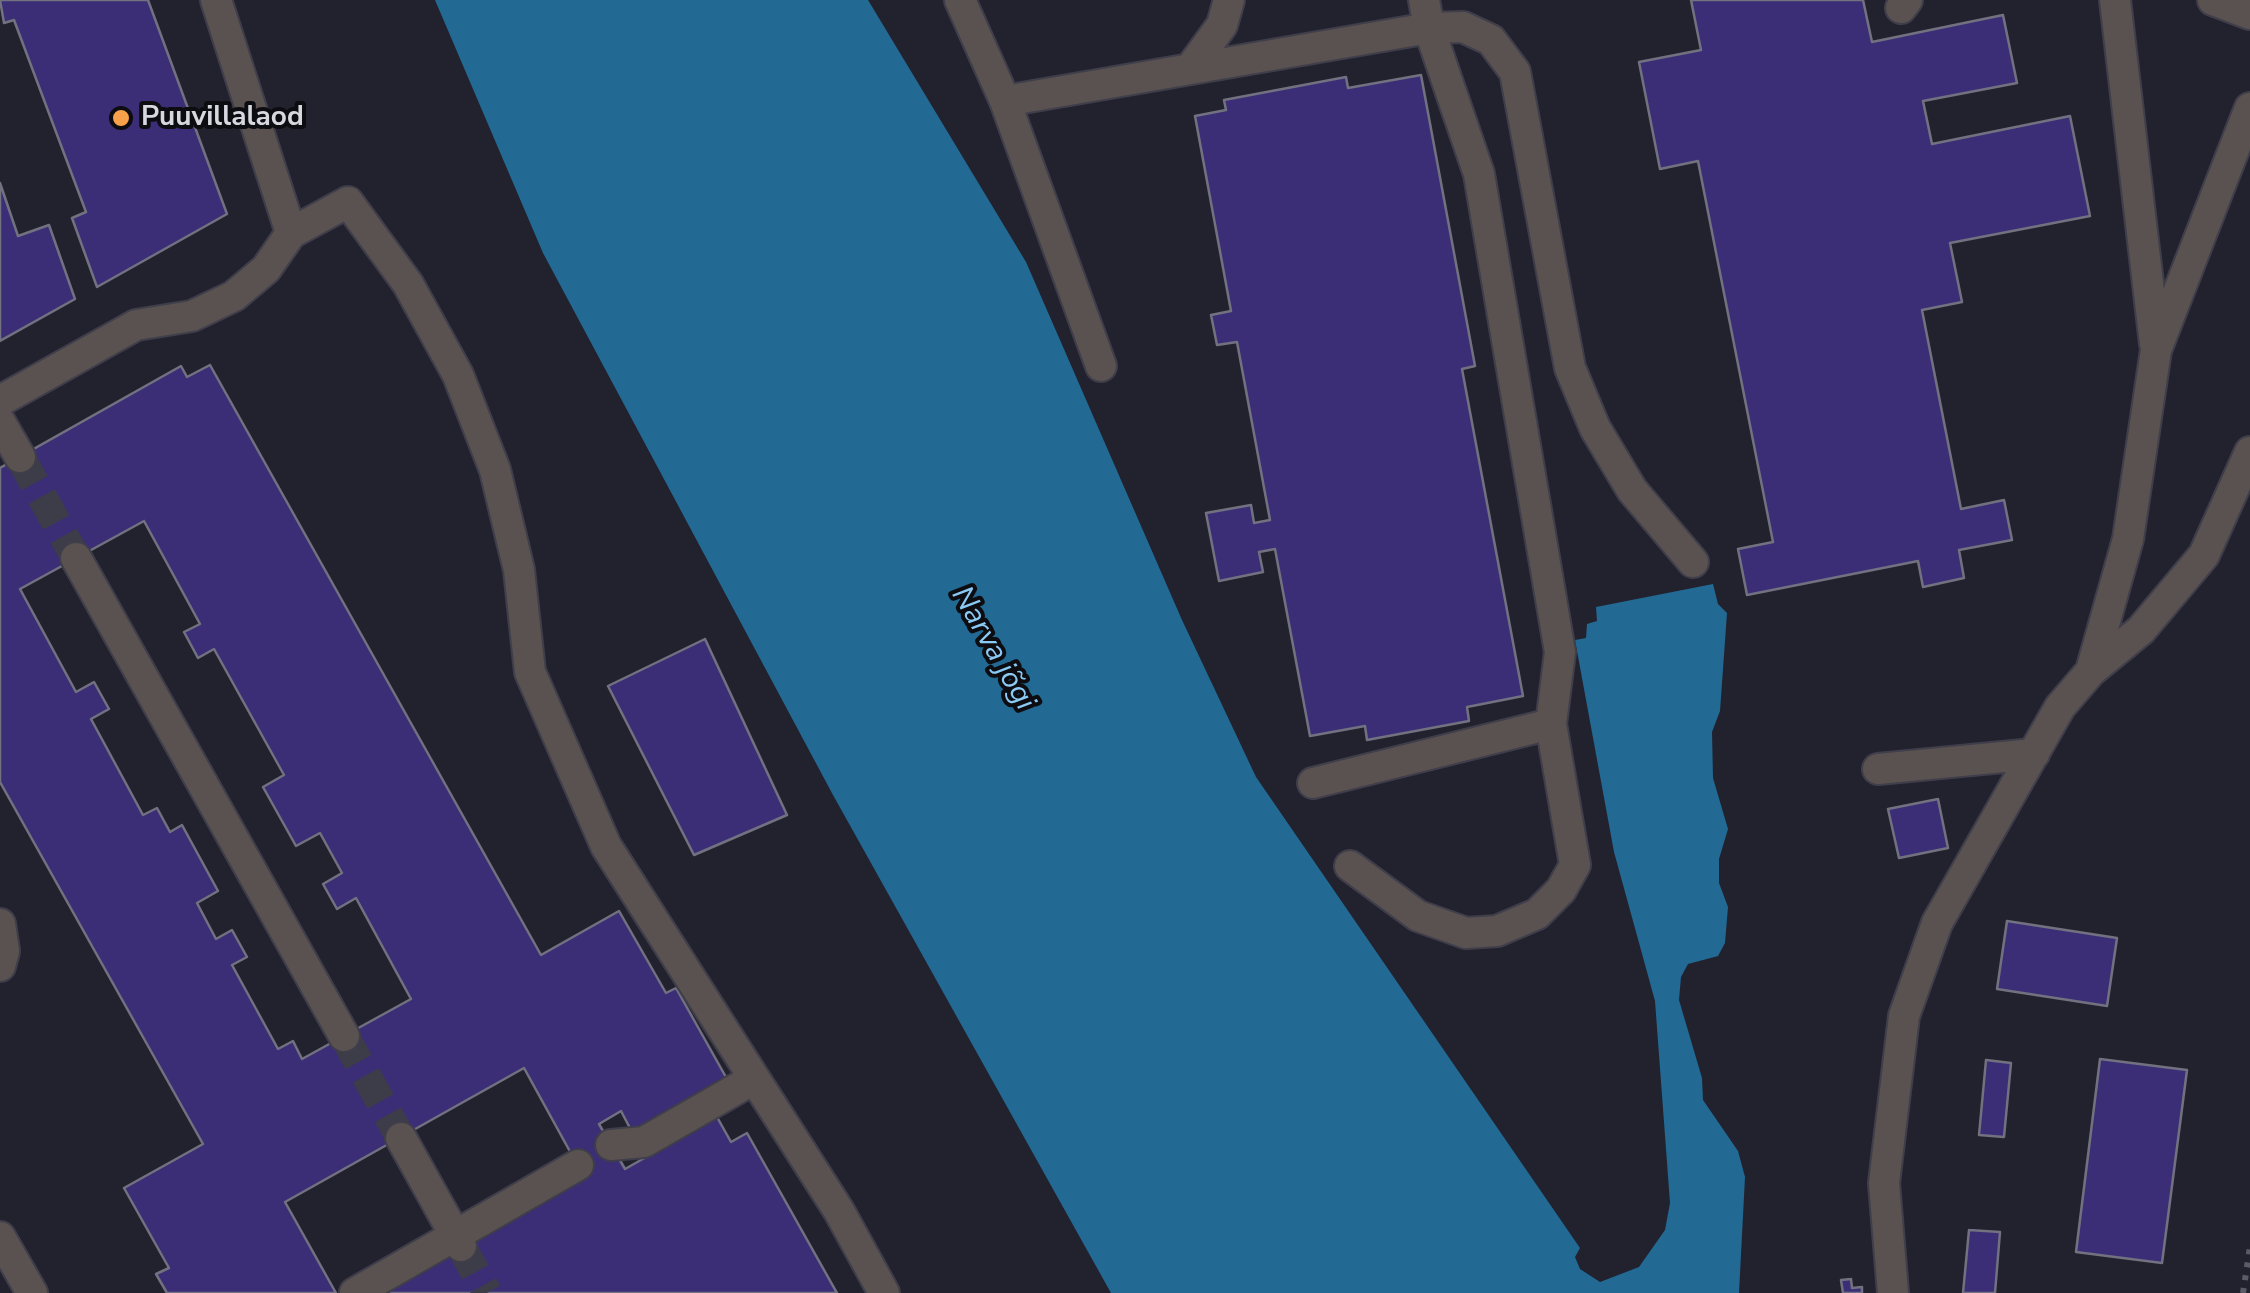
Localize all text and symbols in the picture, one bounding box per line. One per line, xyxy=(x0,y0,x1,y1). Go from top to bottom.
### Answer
place label: Puuvillalaod xyxy=(141,101,304,135)
marker: Puuvillalaod xyxy=(110,107,132,129)
water label: Narva jõgi xyxy=(942,581,1042,717)

